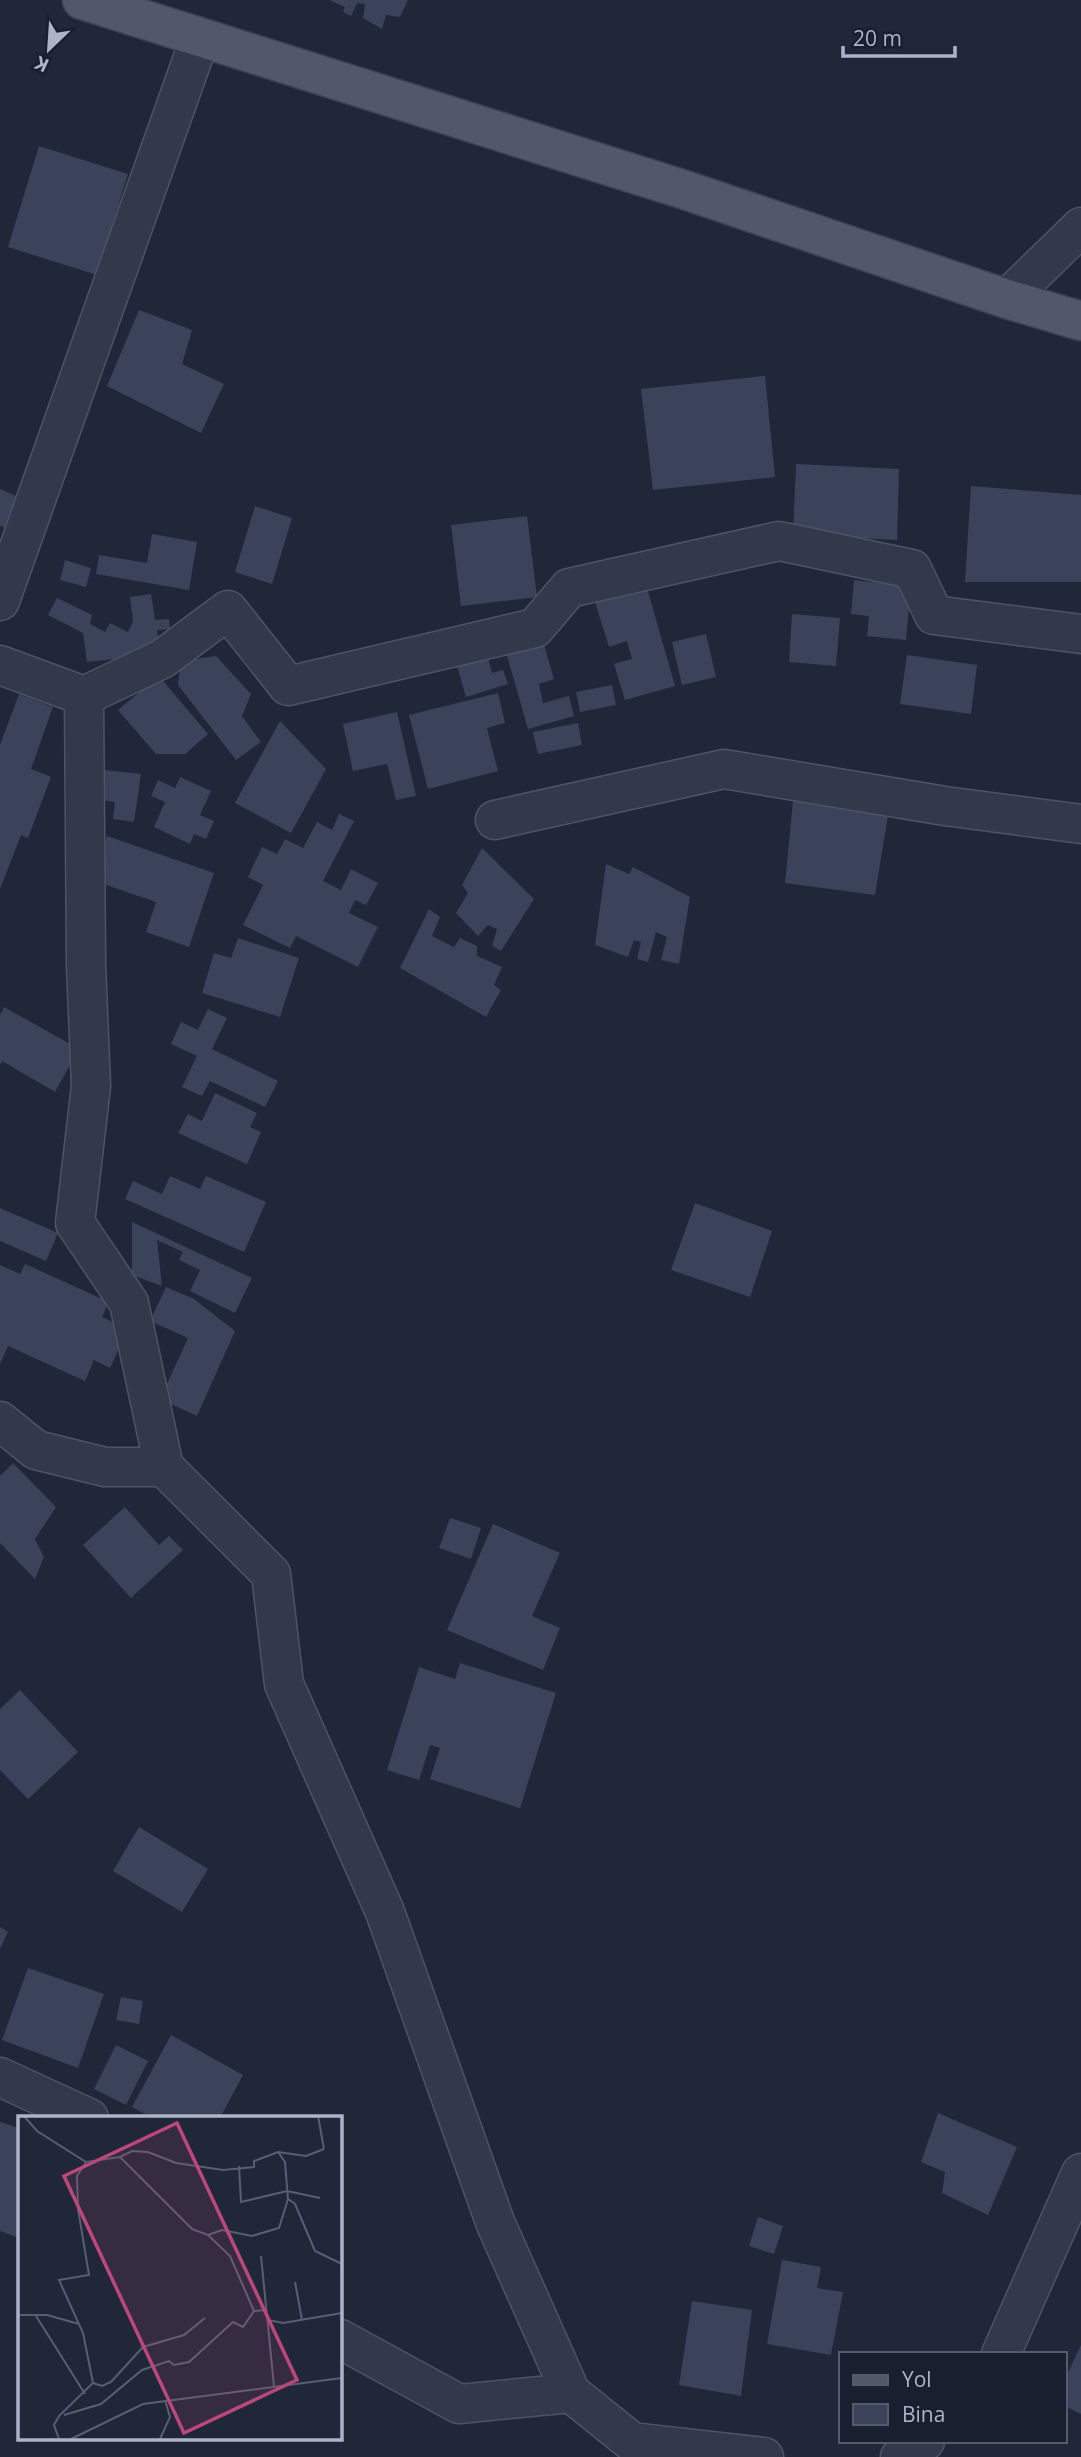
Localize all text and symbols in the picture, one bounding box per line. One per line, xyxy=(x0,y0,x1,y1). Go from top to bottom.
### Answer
north arrow xyxy=(14,14,84,84)
scale bar xyxy=(843,14,955,58)
text: 20 m xyxy=(853,24,902,52)
text: K xyxy=(30,50,53,79)
inset map xyxy=(18,2116,341,2440)
legend xyxy=(839,2352,1067,2443)
text: Yol xyxy=(902,2365,932,2393)
text: Bina xyxy=(902,2400,945,2428)

